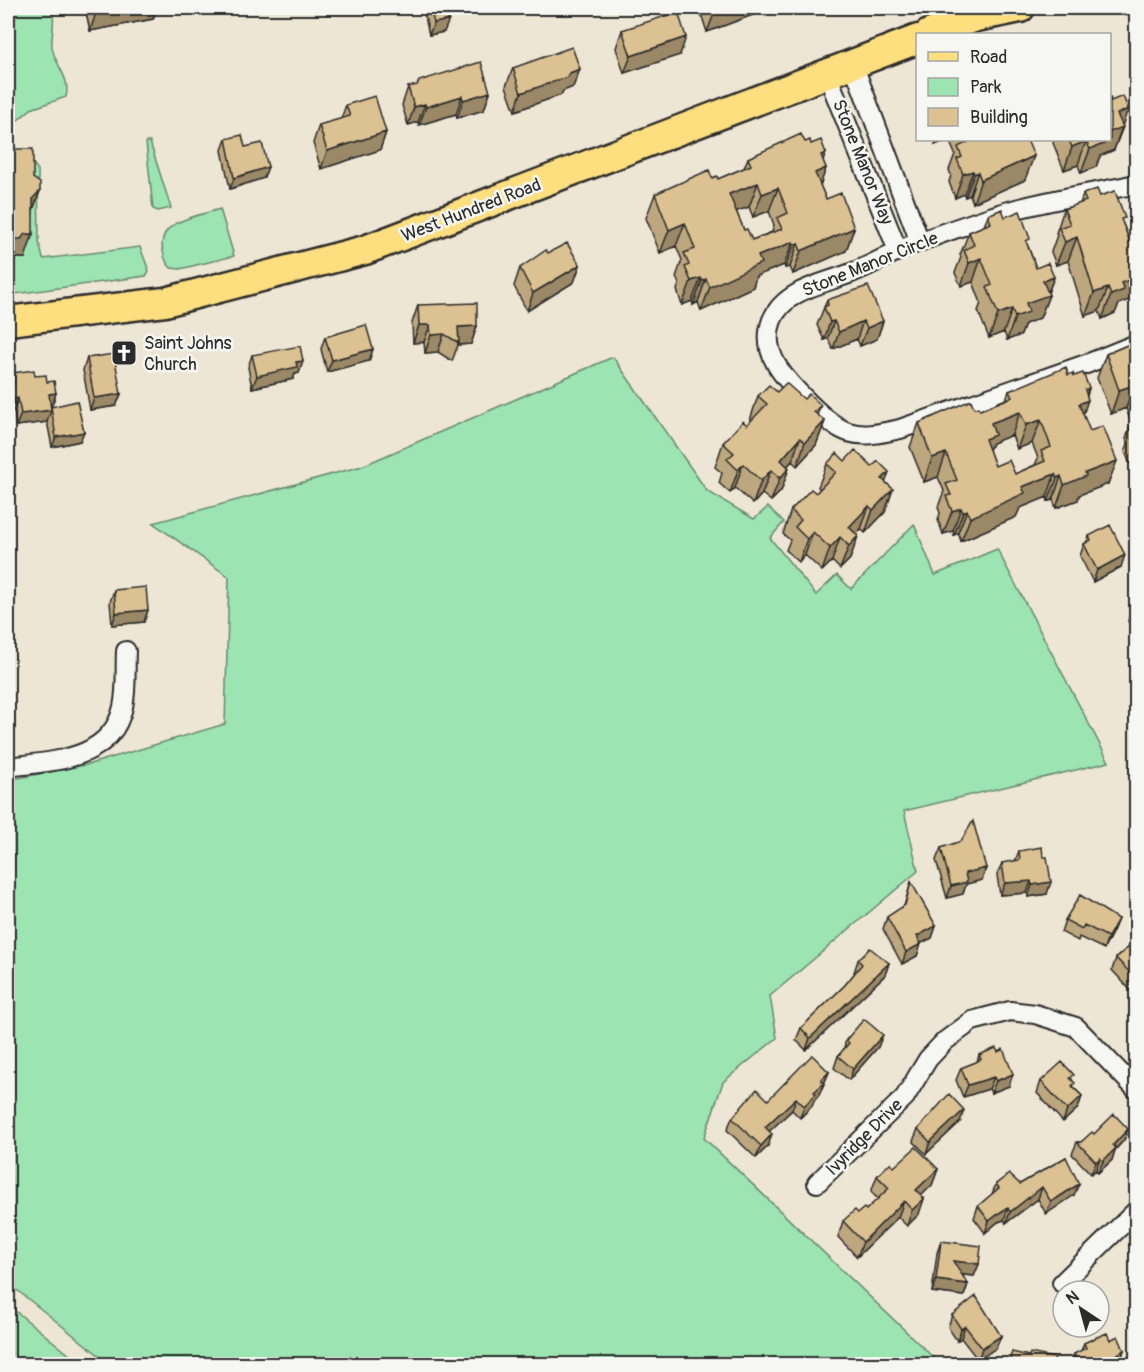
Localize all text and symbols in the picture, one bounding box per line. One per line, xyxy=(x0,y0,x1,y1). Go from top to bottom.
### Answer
legend xyxy=(916,33,1111,141)
text: Road xyxy=(970,46,1007,69)
text: Park xyxy=(970,76,1002,99)
street label: Stone Manor Way xyxy=(827,96,898,228)
text: Building xyxy=(970,106,1028,129)
street label: West Hundred Road xyxy=(398,173,544,248)
street label: Stone Manor Circle xyxy=(799,227,942,302)
place label: Saint Johns Church xyxy=(144,332,232,376)
church icon: Saint Johns Church xyxy=(109,338,139,368)
street label: Ivyridge Drive xyxy=(821,1094,908,1181)
north arrow xyxy=(1051,1279,1111,1339)
text: N xyxy=(1063,1286,1083,1309)

